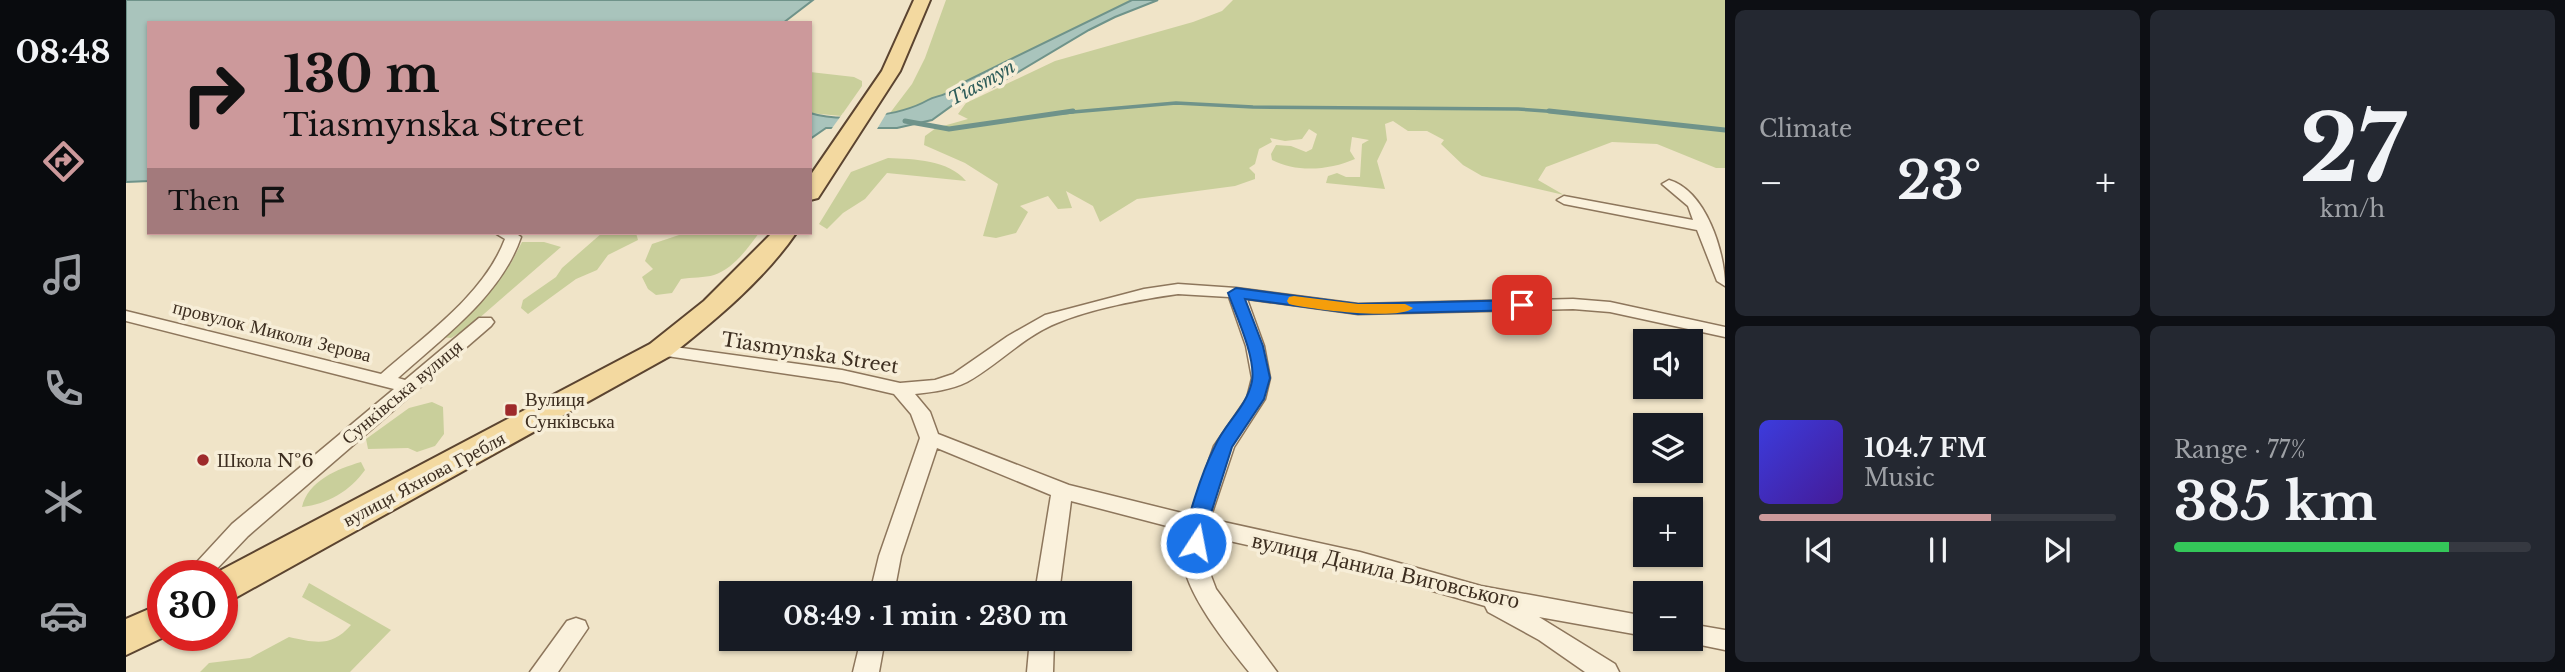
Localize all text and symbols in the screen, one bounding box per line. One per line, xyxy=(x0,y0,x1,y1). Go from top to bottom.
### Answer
text: 08:48 xyxy=(15,32,111,72)
text: 130 m xyxy=(283,44,440,105)
icon: right xyxy=(168,49,259,140)
water label: Tiasmyn xyxy=(945,56,1019,110)
text: 27 xyxy=(2299,93,2406,206)
text: Tiasmynska Street xyxy=(283,105,584,145)
text: Climate xyxy=(1759,115,1852,143)
icon: directions xyxy=(39,137,88,186)
text: 23° xyxy=(1897,149,1981,213)
text: − xyxy=(1759,159,1783,206)
text: + xyxy=(2095,159,2116,206)
icon: arrive xyxy=(254,182,292,220)
text: Then xyxy=(168,185,240,217)
text: km/h xyxy=(2320,195,2385,223)
icon: music xyxy=(39,250,88,299)
pin xyxy=(1492,275,1552,335)
icon: arrive xyxy=(1503,286,1541,324)
street label: провулок Миколи Зерова xyxy=(170,295,374,367)
street label: Tiasmynska Street xyxy=(720,328,901,378)
map controls xyxy=(1633,329,1703,651)
button: sound xyxy=(1633,329,1703,399)
street label: Сунківська вулиця xyxy=(337,335,467,449)
icon: phone xyxy=(39,364,88,413)
place label: Вулиця Сунківська xyxy=(525,388,615,433)
marker: Вулиця Сунківська xyxy=(503,402,519,418)
button: layers xyxy=(1633,413,1703,483)
street label: вулиця Яхнова Гребля xyxy=(339,426,509,532)
text: 104.7 FM xyxy=(1864,432,1987,464)
text: Range · 77% xyxy=(2174,436,2306,464)
place label: Школа №6 xyxy=(217,449,314,472)
marker: Школа №6 xyxy=(195,452,211,468)
text: Music xyxy=(1864,464,1935,492)
text: 385 km xyxy=(2174,470,2377,534)
icon: climate xyxy=(39,477,88,526)
button: + xyxy=(1633,497,1703,567)
position arrow xyxy=(1159,506,1233,580)
street label: вулиця Данила Виговського xyxy=(1249,526,1523,614)
icon: previous xyxy=(1800,531,1838,569)
icon: pause xyxy=(1919,531,1957,569)
icon: next xyxy=(2038,531,2076,569)
speed limit sign: 30 xyxy=(147,560,238,651)
button: − xyxy=(1633,581,1703,651)
icon: car xyxy=(39,591,88,640)
text: 08:49 · 1 min · 230 m xyxy=(783,600,1068,632)

